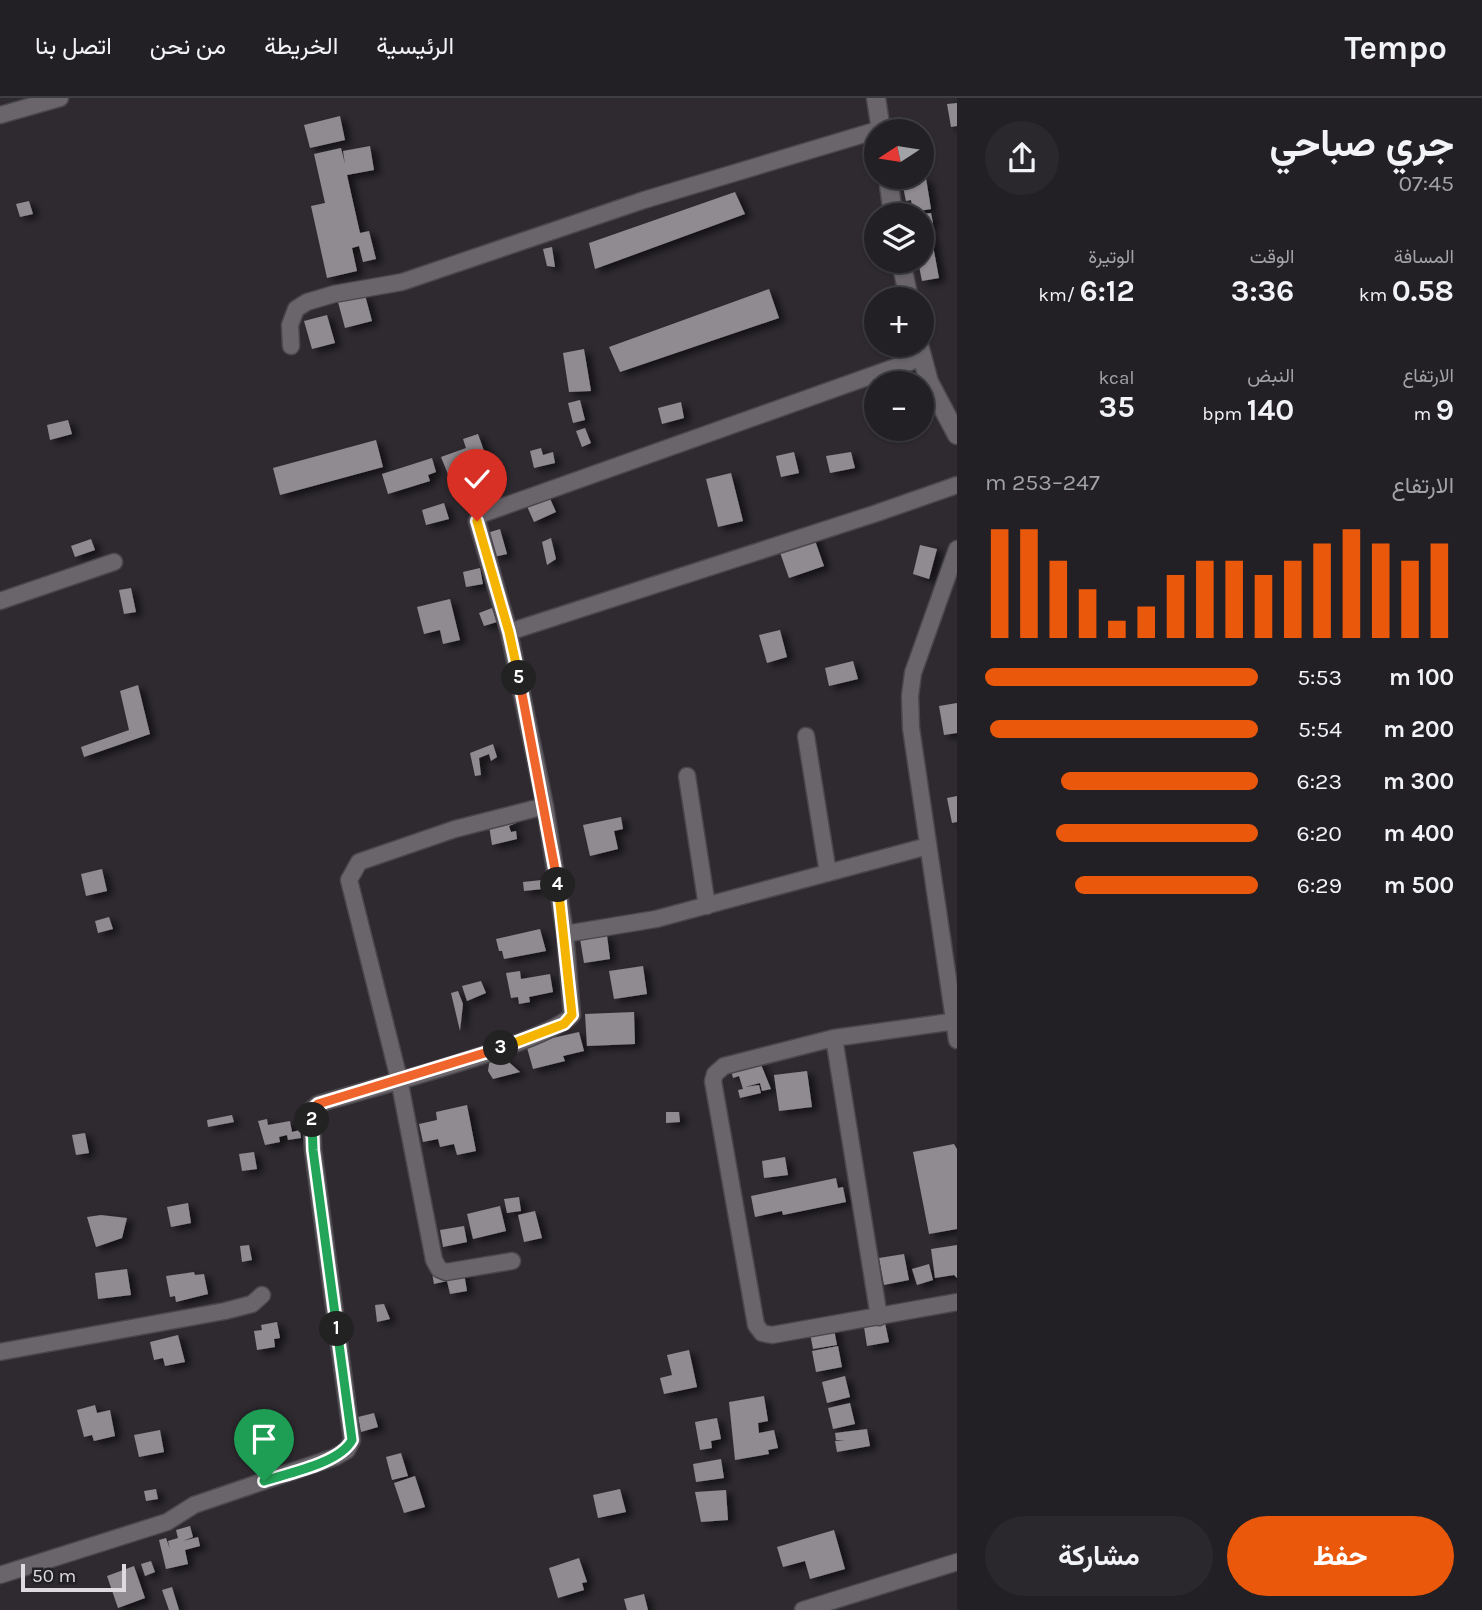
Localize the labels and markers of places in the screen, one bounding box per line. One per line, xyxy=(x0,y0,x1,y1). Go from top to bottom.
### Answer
pin xyxy=(447,449,507,521)
pin: 5 xyxy=(502,660,536,696)
pin: 4 xyxy=(540,868,576,902)
pin: 3 xyxy=(484,1030,518,1066)
pin: 2 xyxy=(294,1102,330,1138)
pin: 1 xyxy=(320,1312,354,1346)
pin xyxy=(234,1409,294,1481)

